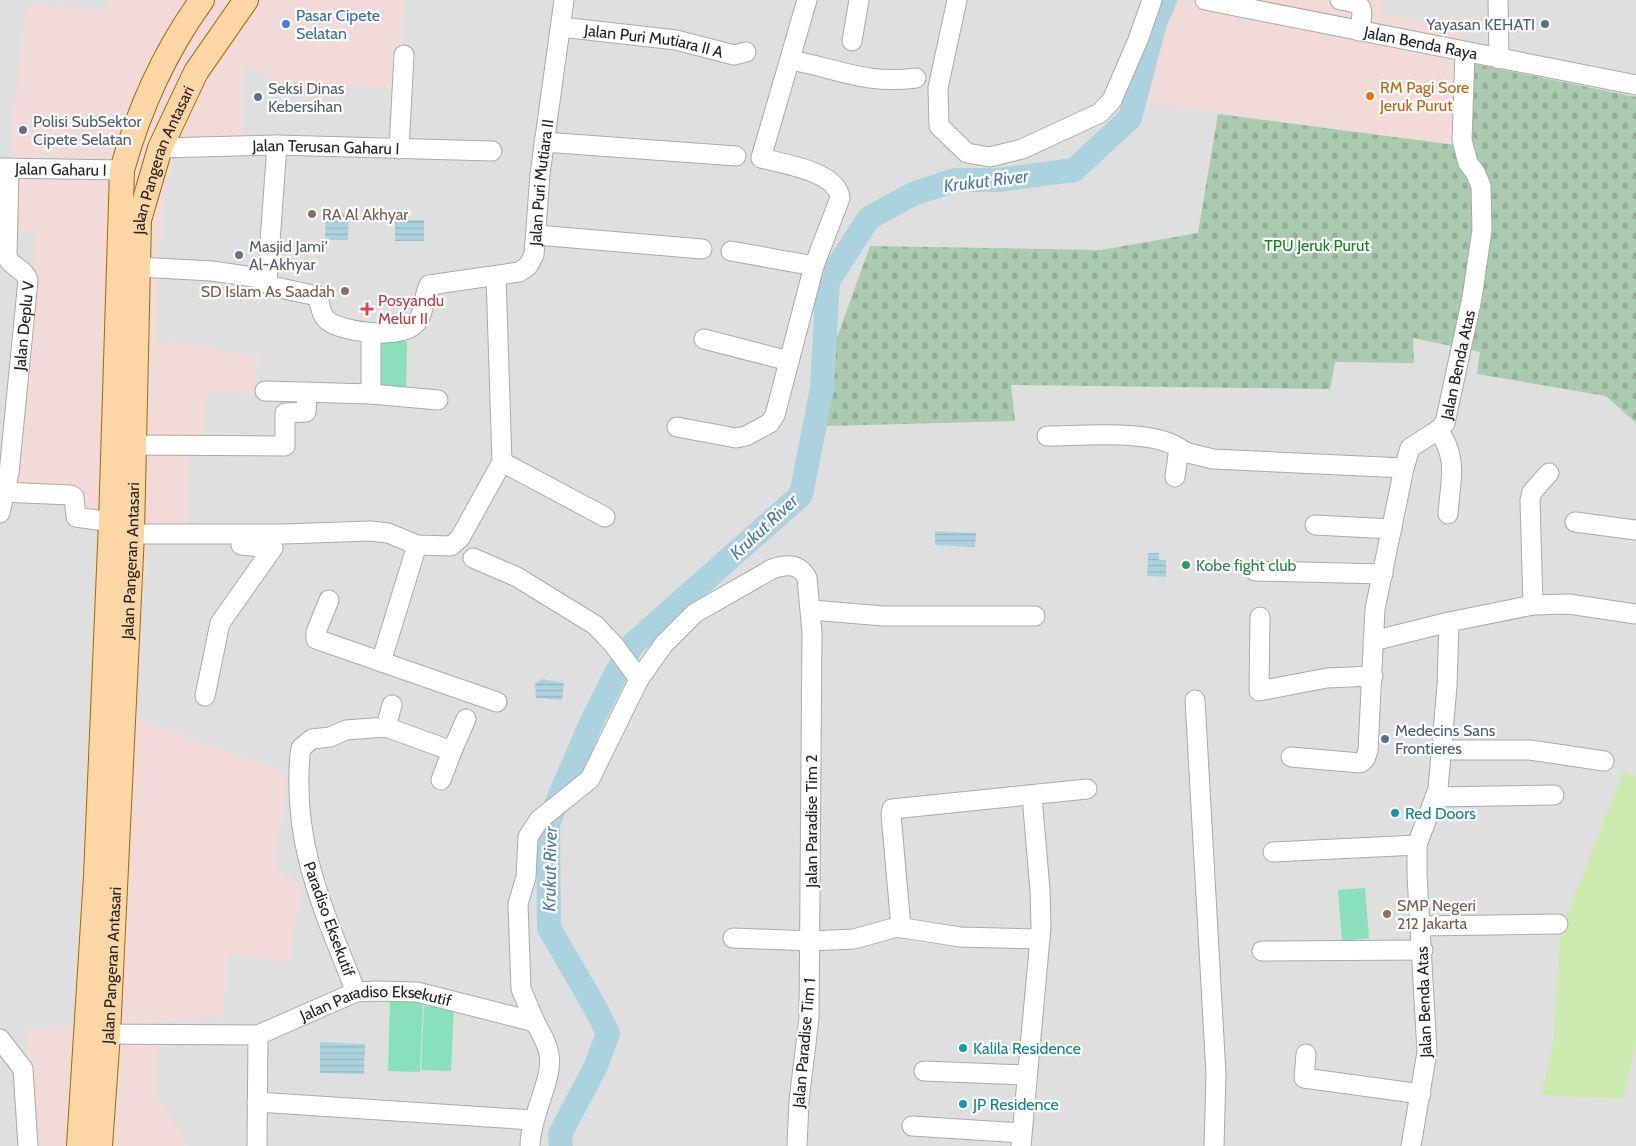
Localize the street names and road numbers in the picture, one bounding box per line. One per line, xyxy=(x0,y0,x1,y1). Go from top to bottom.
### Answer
street label: Jalan Puri Mutiara II A xyxy=(582,20,726,61)
street label: Jalan Benda Raya xyxy=(1362,22,1479,63)
street label: Jalan Pangeran Antasari xyxy=(129,83,198,236)
street label: Jalan Puri Mutiara II xyxy=(525,118,557,248)
street label: Jalan Terusan Gaharu I xyxy=(251,135,400,158)
street label: Jalan Gaharu I xyxy=(14,159,107,179)
street label: Jalan Deplu V xyxy=(10,280,37,372)
street label: Jalan Benda Atas xyxy=(1436,308,1479,422)
street label: Jalan Pangeran Antasari xyxy=(117,482,143,641)
street label: Jalan Paradise Tim 2 xyxy=(802,754,821,889)
street label: Paradiso Eksekutif xyxy=(299,859,359,980)
street label: Jalan Pangeran Antasari xyxy=(98,886,125,1046)
street label: Jalan Benda Atas xyxy=(1413,946,1435,1059)
street label: Jalan Paradise Tim 1 xyxy=(789,977,819,1110)
street label: Jalan Paradiso Eksekutif xyxy=(296,981,454,1025)

